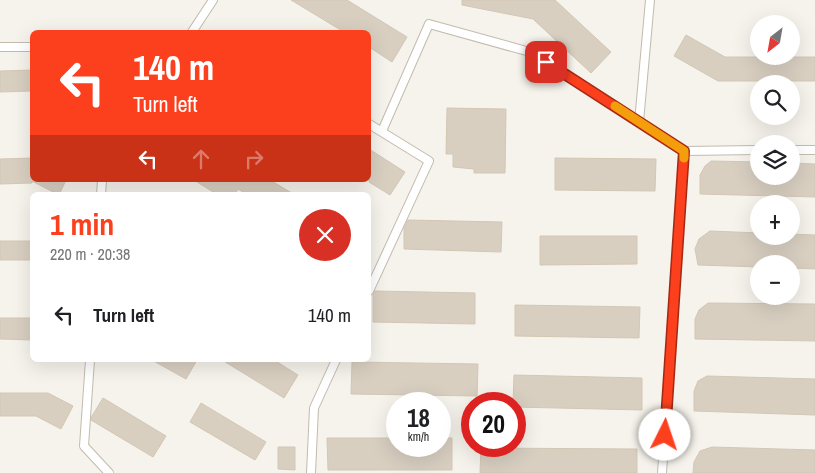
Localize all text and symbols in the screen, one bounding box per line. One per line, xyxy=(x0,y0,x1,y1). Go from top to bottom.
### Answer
north arrow xyxy=(750,15,800,65)
map controls xyxy=(750,15,800,305)
pin xyxy=(525,41,567,83)
text: 140 m xyxy=(133,44,214,91)
icon: arrive xyxy=(532,48,560,76)
icon: left xyxy=(50,50,115,115)
button: search xyxy=(750,75,800,125)
text: Turn left xyxy=(133,89,198,119)
button: layers xyxy=(750,135,800,185)
icon: left xyxy=(134,145,162,173)
icon: ahead xyxy=(187,145,215,173)
icon: right xyxy=(240,145,268,173)
button: + xyxy=(750,195,800,245)
text: 1 min xyxy=(50,204,114,244)
button: close xyxy=(299,209,351,261)
text: 220 m · 20:38 xyxy=(50,243,130,265)
button: − xyxy=(750,255,800,305)
icon: left xyxy=(50,301,78,329)
text: Turn left xyxy=(93,302,154,328)
text: 140 m xyxy=(308,302,351,328)
speed limit sign: 20 xyxy=(461,392,526,457)
text: 18 xyxy=(407,401,430,435)
position arrow xyxy=(638,408,690,460)
text: km/h xyxy=(408,429,429,445)

